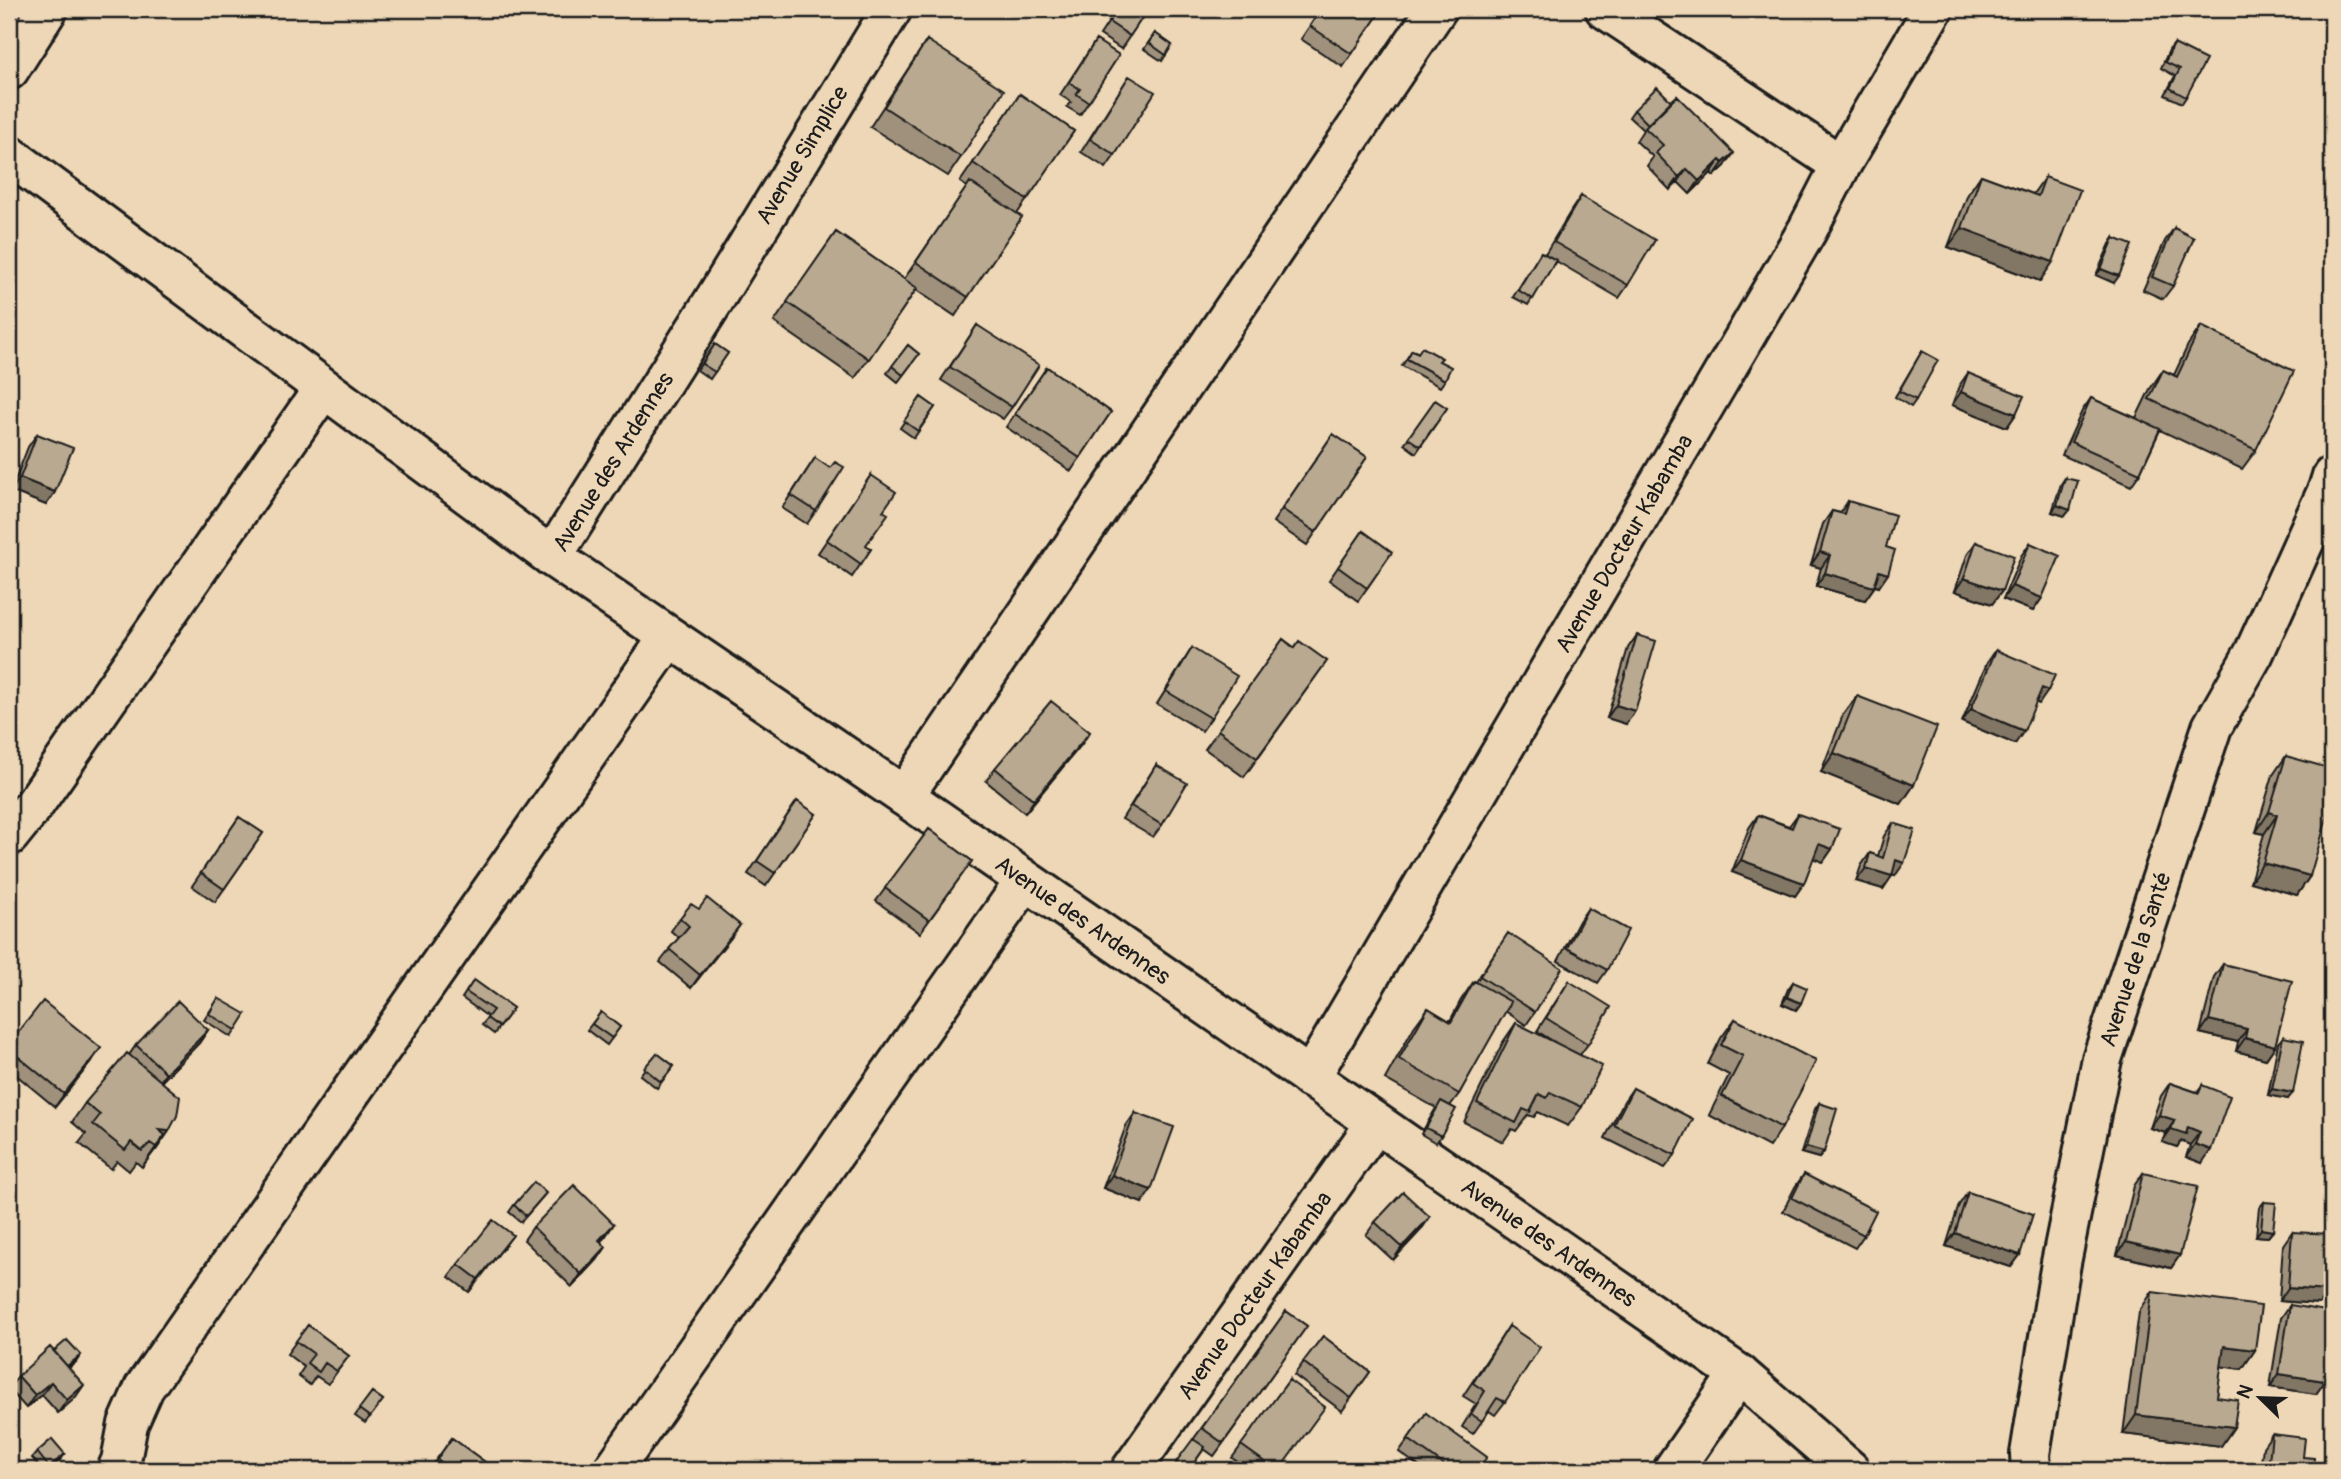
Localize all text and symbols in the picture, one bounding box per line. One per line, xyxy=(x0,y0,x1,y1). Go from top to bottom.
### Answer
street label: Avenue Simplice xyxy=(749,80,855,230)
street label: Avenue des Ardennes xyxy=(546,367,680,557)
street label: Avenue Docteur Kabamba xyxy=(1548,429,1699,658)
street label: Avenue des Ardennes xyxy=(990,849,1176,991)
street label: Avenue de la Santé xyxy=(2093,868,2178,1050)
street label: Avenue des Ardennes xyxy=(1456,1172,1642,1313)
street label: Avenue Docteur Kabamba xyxy=(1171,1185,1338,1405)
north arrow xyxy=(2226,1364,2296,1434)
text: N xyxy=(2232,1381,2259,1402)

